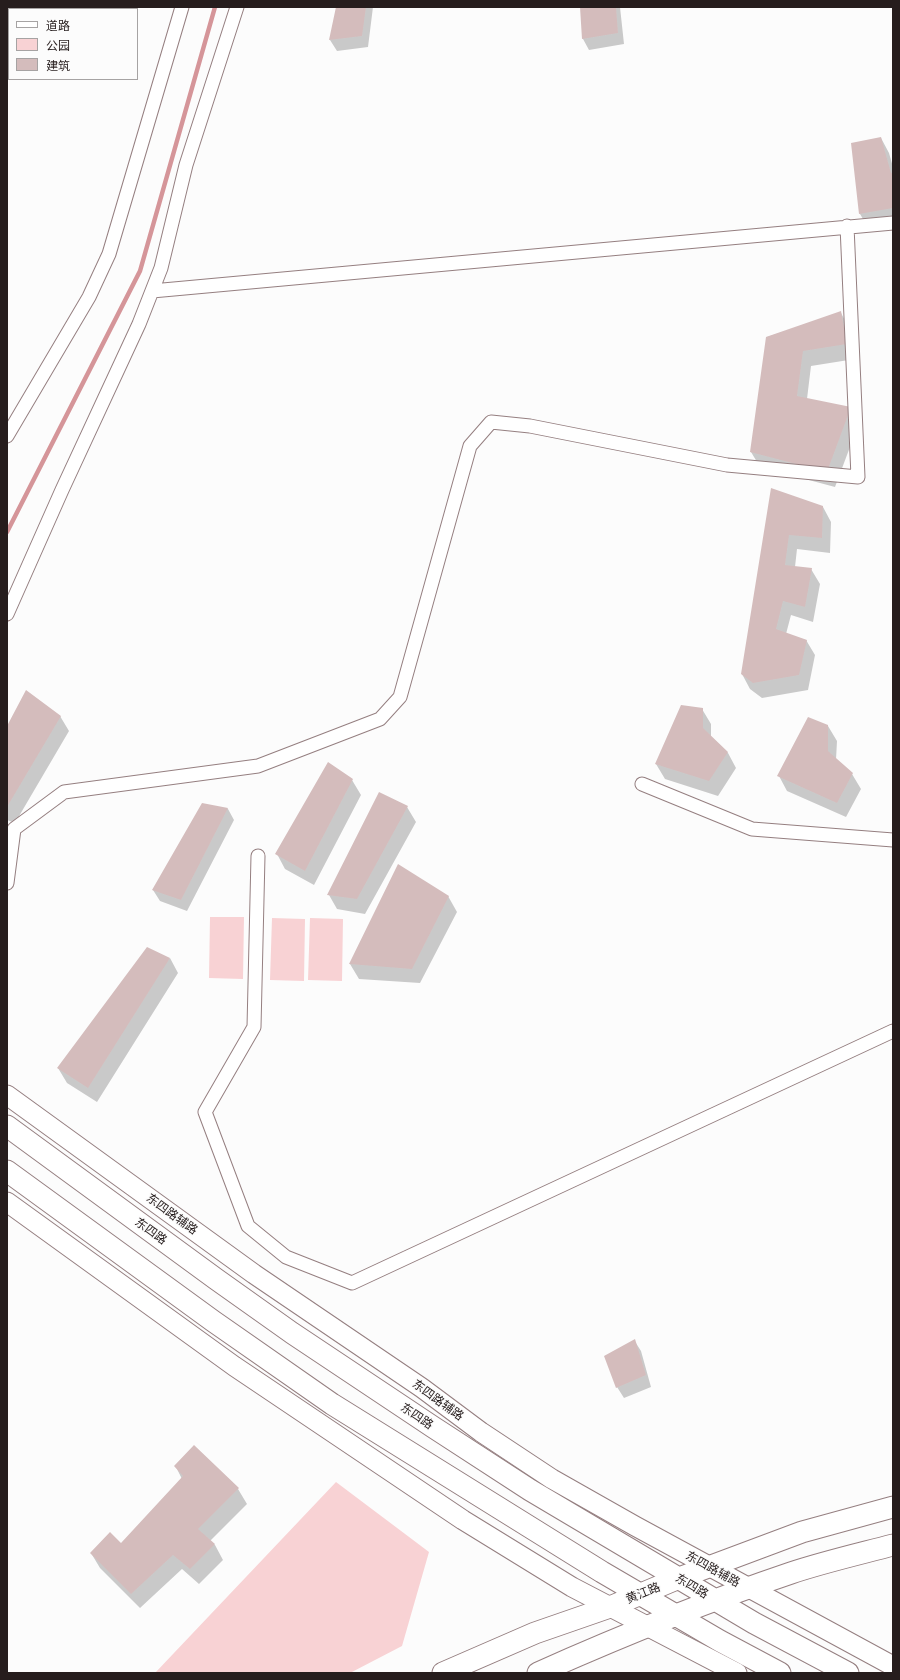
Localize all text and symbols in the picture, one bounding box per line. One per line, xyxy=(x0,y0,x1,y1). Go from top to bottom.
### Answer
legend xyxy=(8,8,138,80)
text: 道路 xyxy=(46,18,70,32)
text: 公园 xyxy=(46,38,70,52)
text: 建筑 xyxy=(46,58,70,72)
street label: 东四路辅路 xyxy=(143,1191,201,1237)
street label: 东四路 xyxy=(132,1215,170,1247)
street label: 东四路辅路 xyxy=(409,1377,467,1423)
street label: 东四路 xyxy=(398,1400,436,1432)
street label: 东四路辅路 xyxy=(683,1548,743,1590)
street label: 东四路 xyxy=(673,1571,711,1601)
street label: 黄江路 xyxy=(624,1580,662,1606)

